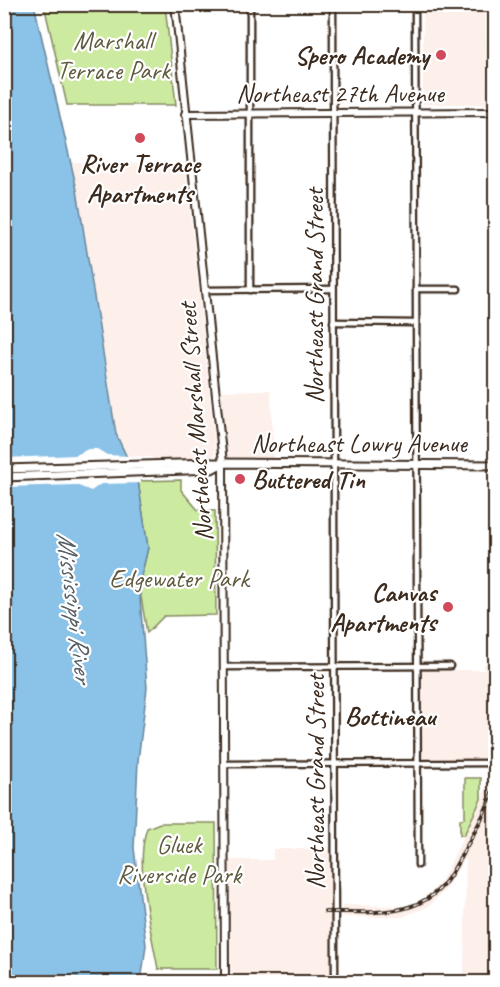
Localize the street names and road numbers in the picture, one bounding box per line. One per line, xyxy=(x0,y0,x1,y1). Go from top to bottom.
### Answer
street label: Northeast 27th Avenue xyxy=(236,77,445,110)
street label: Northeast Grand Street xyxy=(298,186,331,404)
street label: Northeast Marshall Street xyxy=(171,299,220,542)
street label: Northeast Lowry Avenue xyxy=(251,427,468,460)
street label: Northeast Grand Street xyxy=(299,672,332,890)

